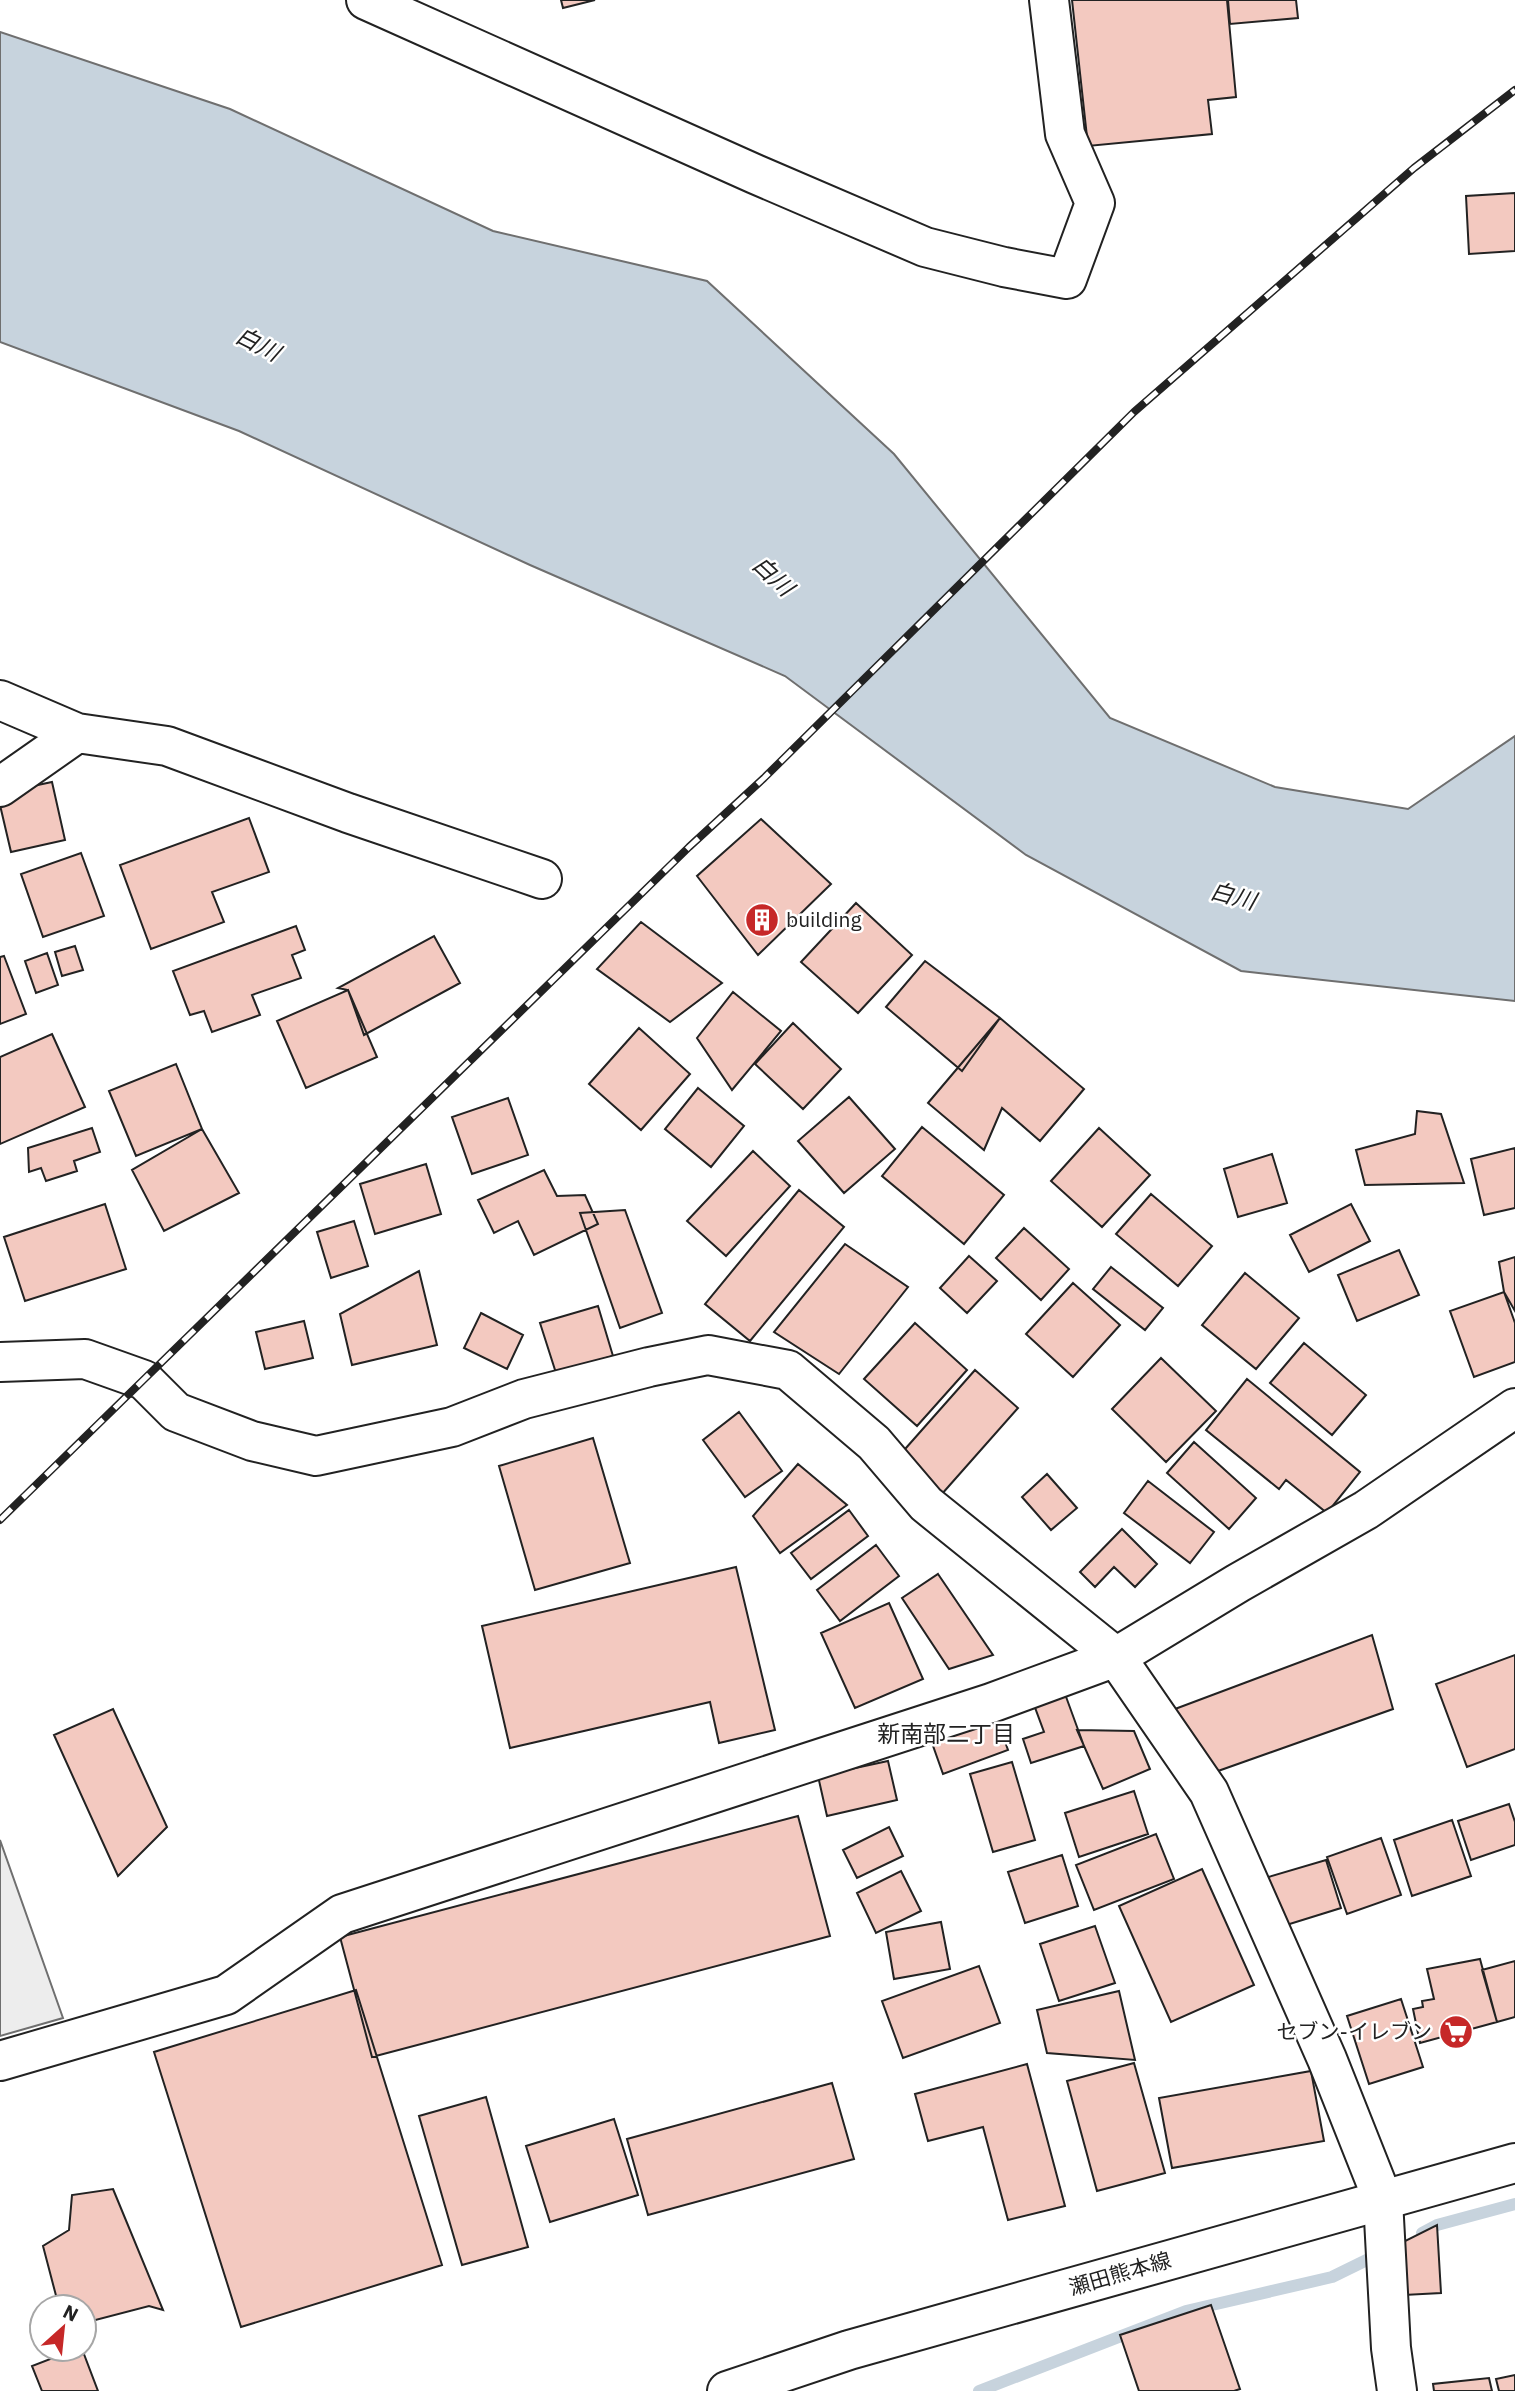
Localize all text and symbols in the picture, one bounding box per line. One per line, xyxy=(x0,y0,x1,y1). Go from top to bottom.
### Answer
water label: 白川 xyxy=(231,319,288,368)
water label: 白川 xyxy=(747,549,803,604)
water label: 白川 xyxy=(1207,875,1262,916)
building icon: building xyxy=(743,901,781,939)
place label: building xyxy=(786,905,862,933)
district label: 新南部二丁目 xyxy=(877,1718,1015,1748)
supermarket icon: セブン-イレブン xyxy=(1437,2013,1475,2051)
place label: セブン-イレブン xyxy=(1277,2017,1432,2045)
street label: 瀬田熊本線 xyxy=(1065,2245,1174,2301)
north arrow xyxy=(28,2293,98,2363)
text: N xyxy=(59,2299,82,2327)

